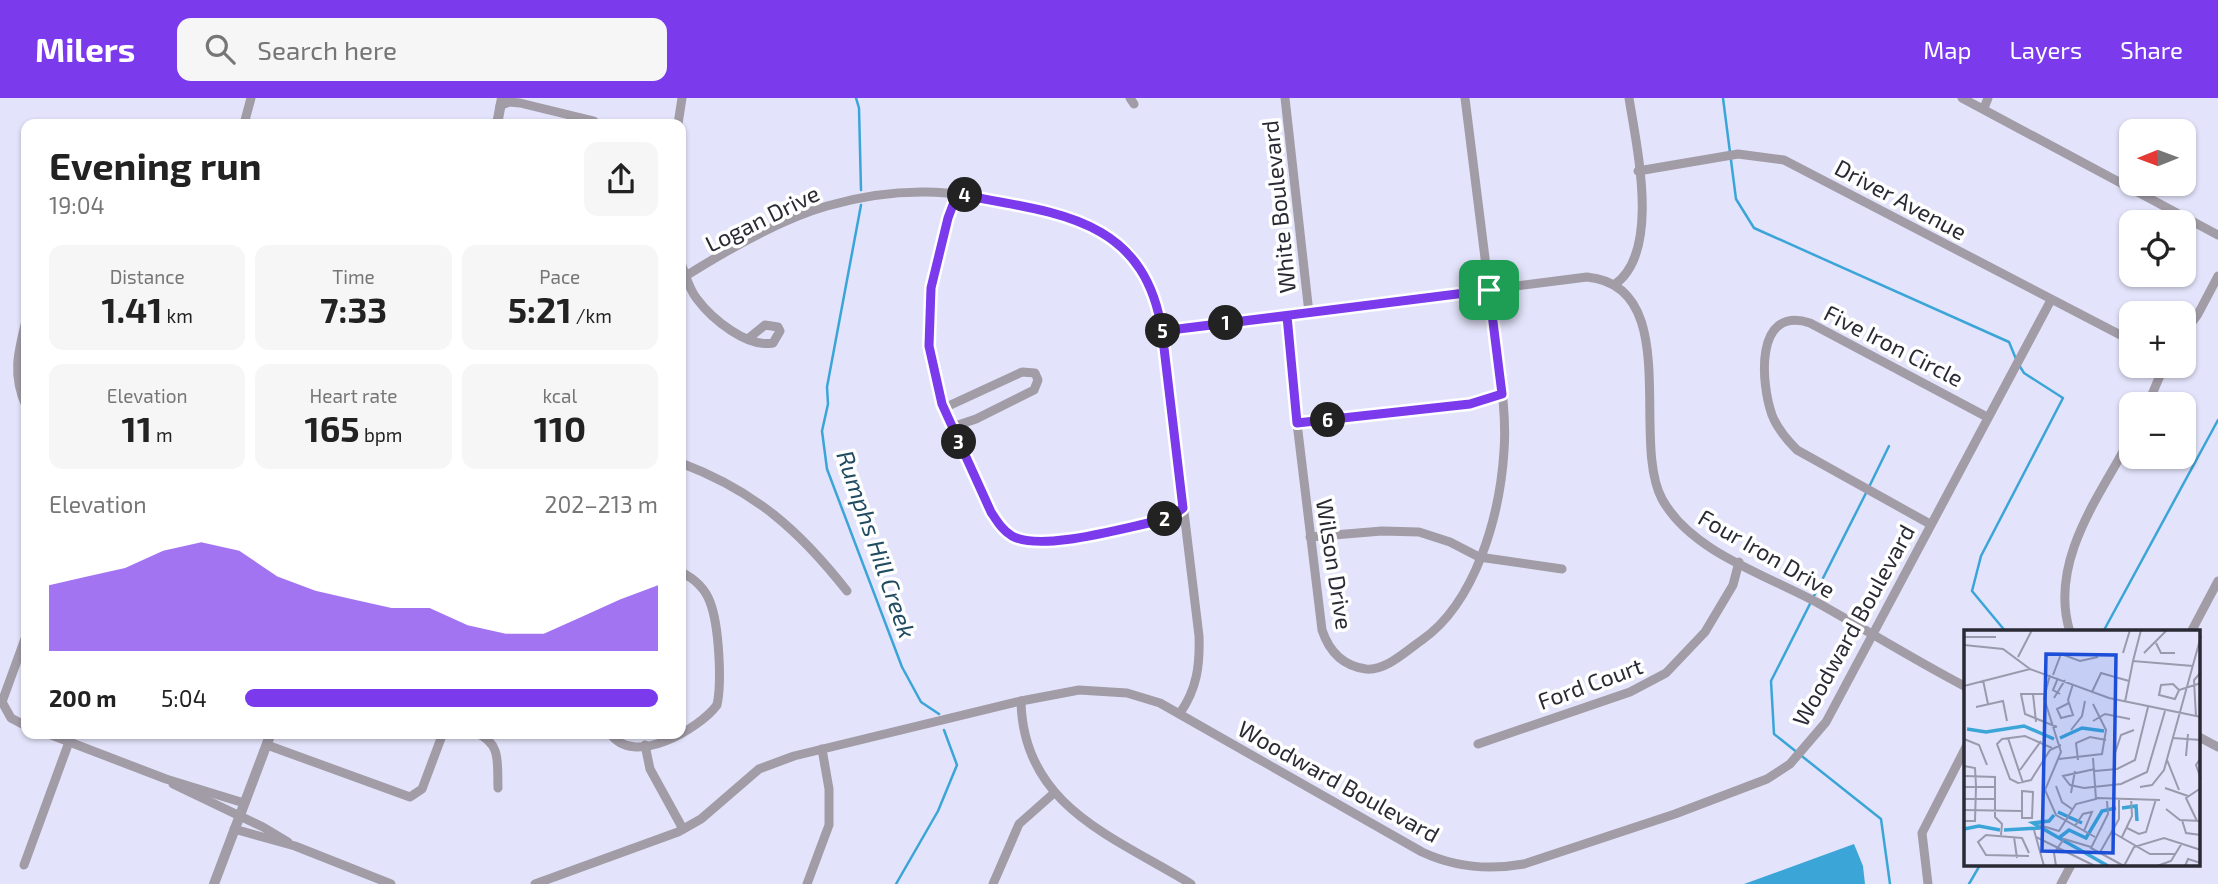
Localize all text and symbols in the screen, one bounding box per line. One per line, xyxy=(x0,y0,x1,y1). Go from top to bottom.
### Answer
search box xyxy=(177,18,667,81)
text: Milers xyxy=(35,29,135,69)
icon: search xyxy=(201,30,239,68)
text: Search here xyxy=(257,34,397,65)
text: Map xyxy=(1923,35,1971,64)
text: Layers xyxy=(2009,35,2082,64)
text: Share xyxy=(2120,35,2183,64)
street label: White Boulevard xyxy=(1255,119,1301,295)
north arrow xyxy=(2119,119,2196,196)
map controls xyxy=(2119,119,2196,469)
text: Evening run xyxy=(49,142,262,188)
button: share xyxy=(584,142,658,216)
street label: Driver Avenue xyxy=(1830,153,1972,245)
street label: Logan Drive xyxy=(700,178,824,258)
pin: 4 xyxy=(948,178,982,212)
text: 4 xyxy=(958,183,971,206)
text: 19:04 xyxy=(49,191,105,219)
button: locate xyxy=(2119,210,2196,287)
pin xyxy=(1459,260,1519,320)
text: Distance xyxy=(110,265,185,288)
text: Time xyxy=(332,265,375,288)
text: Pace xyxy=(539,265,580,288)
icon: arrive xyxy=(1470,271,1508,309)
text: 1.41 xyxy=(101,288,162,330)
text: 7:33 xyxy=(320,288,387,330)
text: 5:21 xyxy=(508,288,572,330)
street label: Five Iron Circle xyxy=(1820,298,1968,392)
button: + xyxy=(2119,301,2196,378)
text: km xyxy=(162,304,193,327)
text: /km xyxy=(572,304,612,327)
pin: 1 xyxy=(1208,306,1244,341)
text: 1 xyxy=(1221,311,1230,334)
pin: 5 xyxy=(1146,314,1180,348)
text: 5 xyxy=(1157,319,1168,342)
text: Elevation xyxy=(107,384,187,407)
text: Heart rate xyxy=(310,384,397,407)
text: kcal xyxy=(542,384,577,407)
button: − xyxy=(2119,392,2196,469)
pin: 6 xyxy=(1310,402,1346,438)
text: 11 xyxy=(122,407,152,449)
text: 165 xyxy=(305,407,360,449)
text: 110 xyxy=(534,407,586,449)
text: 6 xyxy=(1322,408,1333,431)
text: m xyxy=(152,423,173,446)
text: bpm xyxy=(360,423,402,446)
pin: 3 xyxy=(942,424,976,460)
text: 3 xyxy=(953,430,964,453)
water label: Rumphs Hill Creek xyxy=(831,446,923,642)
text: Elevation xyxy=(49,490,147,518)
text: 202–213 m xyxy=(545,490,658,518)
street label: Wilson Drive xyxy=(1311,497,1359,631)
pin: 2 xyxy=(1148,502,1182,536)
street label: Four Iron Drive xyxy=(1694,503,1840,603)
text: 2 xyxy=(1159,507,1170,530)
street label: Woodward Boulevard xyxy=(1786,519,1920,731)
inset map xyxy=(1964,630,2200,866)
street label: Ford Court xyxy=(1534,651,1647,715)
text: 200 m xyxy=(49,684,117,712)
text: 5:04 xyxy=(161,684,207,712)
street label: Woodward Boulevard xyxy=(1233,714,1445,848)

